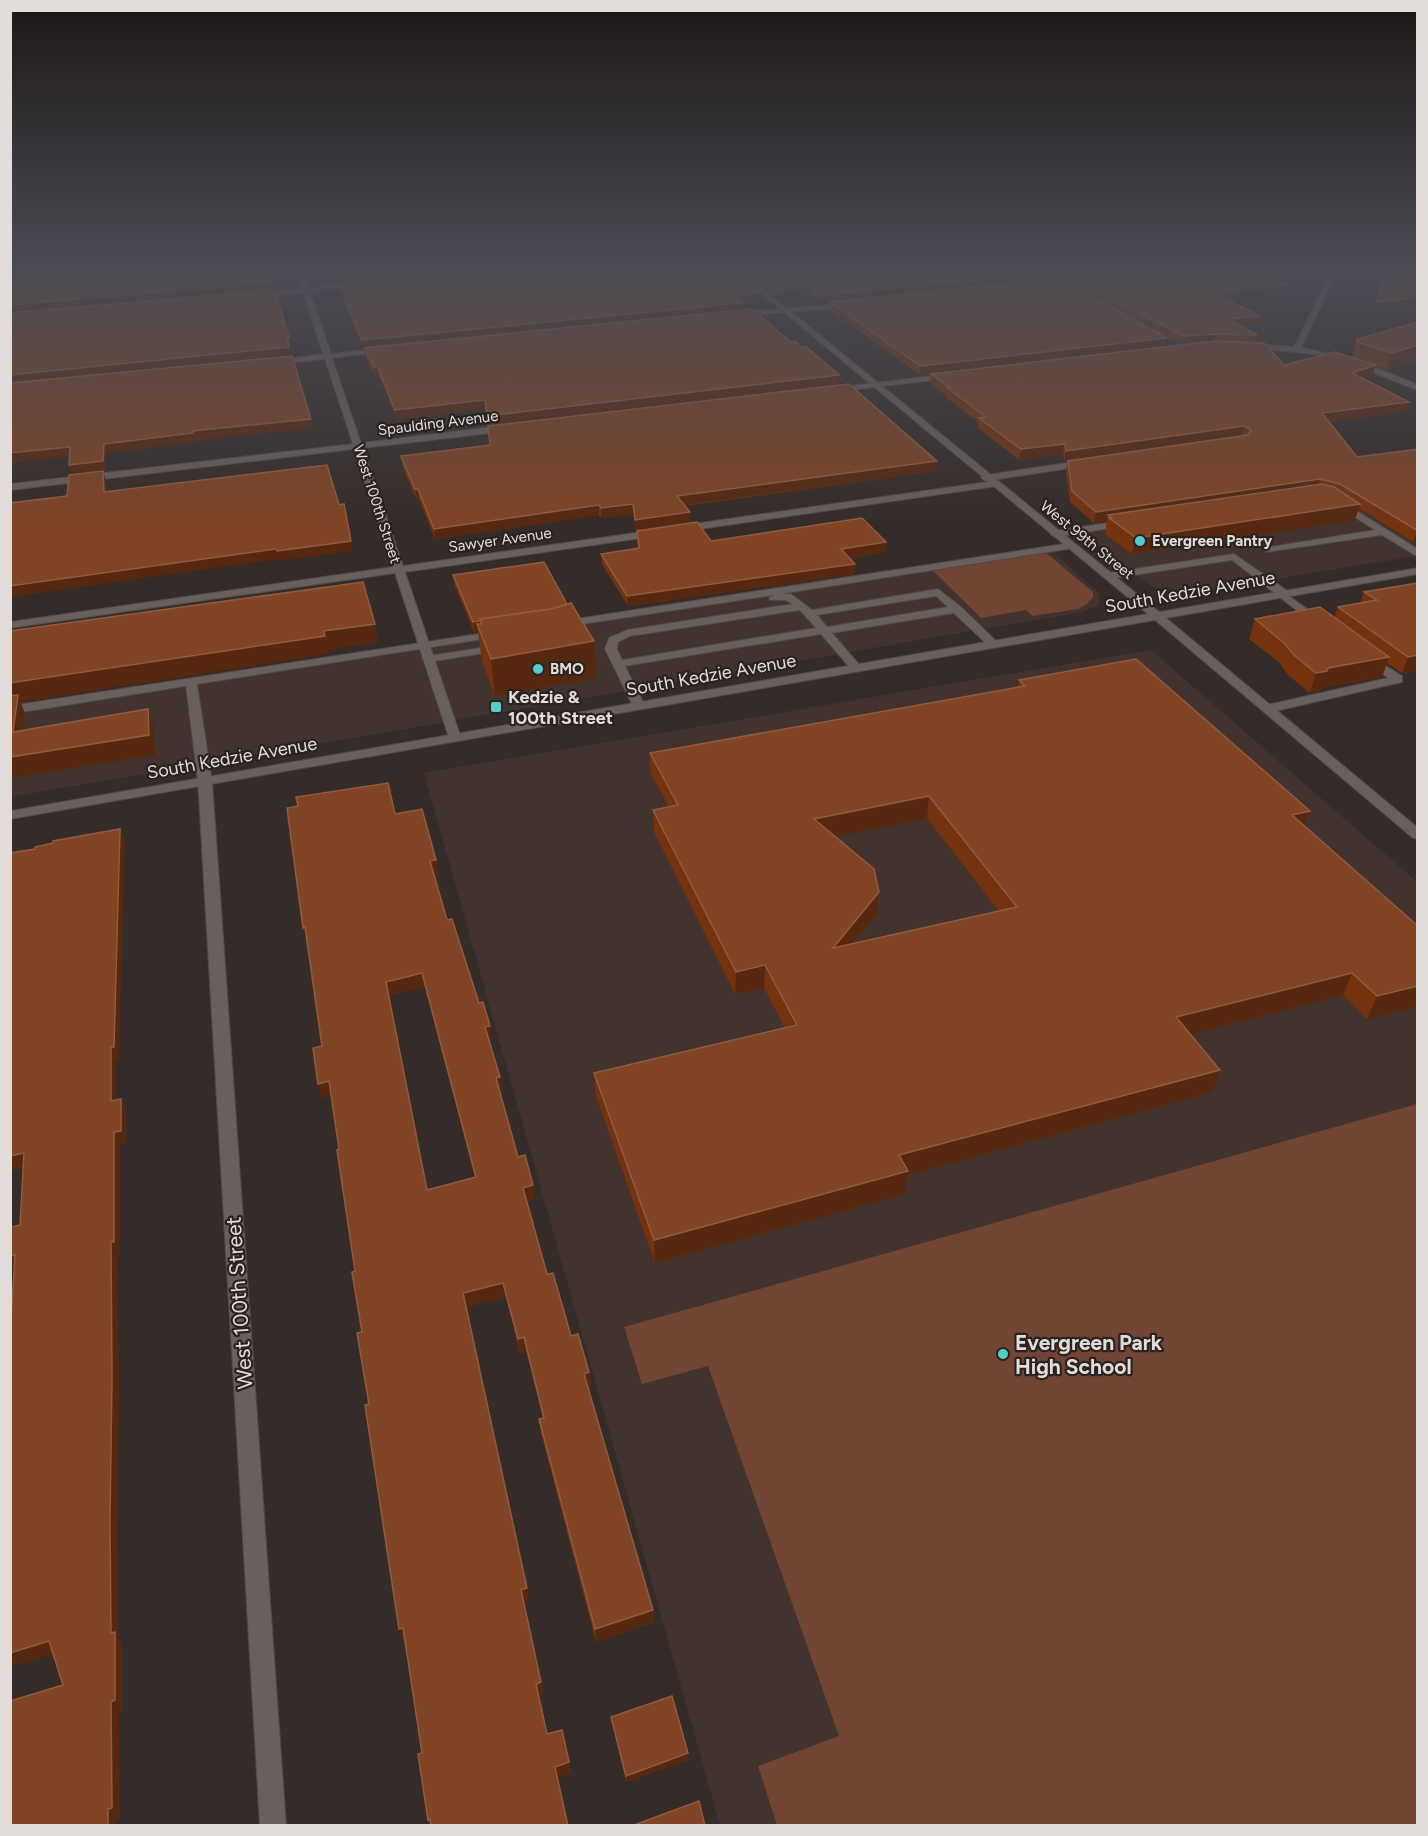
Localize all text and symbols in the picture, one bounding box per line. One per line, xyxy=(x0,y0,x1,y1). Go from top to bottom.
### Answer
street label: Spaulding Avenue xyxy=(377,407,499,439)
street label: West 100th Street xyxy=(349,442,405,566)
street label: West 99th Street xyxy=(1037,497,1138,583)
street label: Sawyer Avenue xyxy=(447,524,553,556)
place label: Evergreen Pantry xyxy=(1152,532,1272,550)
marker: Evergreen Pantry xyxy=(1133,534,1147,548)
street label: South Kedzie Avenue xyxy=(1103,566,1277,618)
street label: South Kedzie Avenue xyxy=(624,649,798,701)
place label: BMO xyxy=(550,660,584,678)
marker: BMO xyxy=(531,662,545,676)
place label: Kedzie & 100th Street xyxy=(508,686,613,729)
marker: Kedzie & 100th Street xyxy=(489,700,503,714)
street label: South Kedzie Avenue xyxy=(145,732,319,784)
street label: West 100th Street xyxy=(220,1216,258,1390)
place label: Evergreen Park High School xyxy=(1015,1330,1163,1379)
marker: Evergreen Park High School xyxy=(996,1347,1010,1361)

